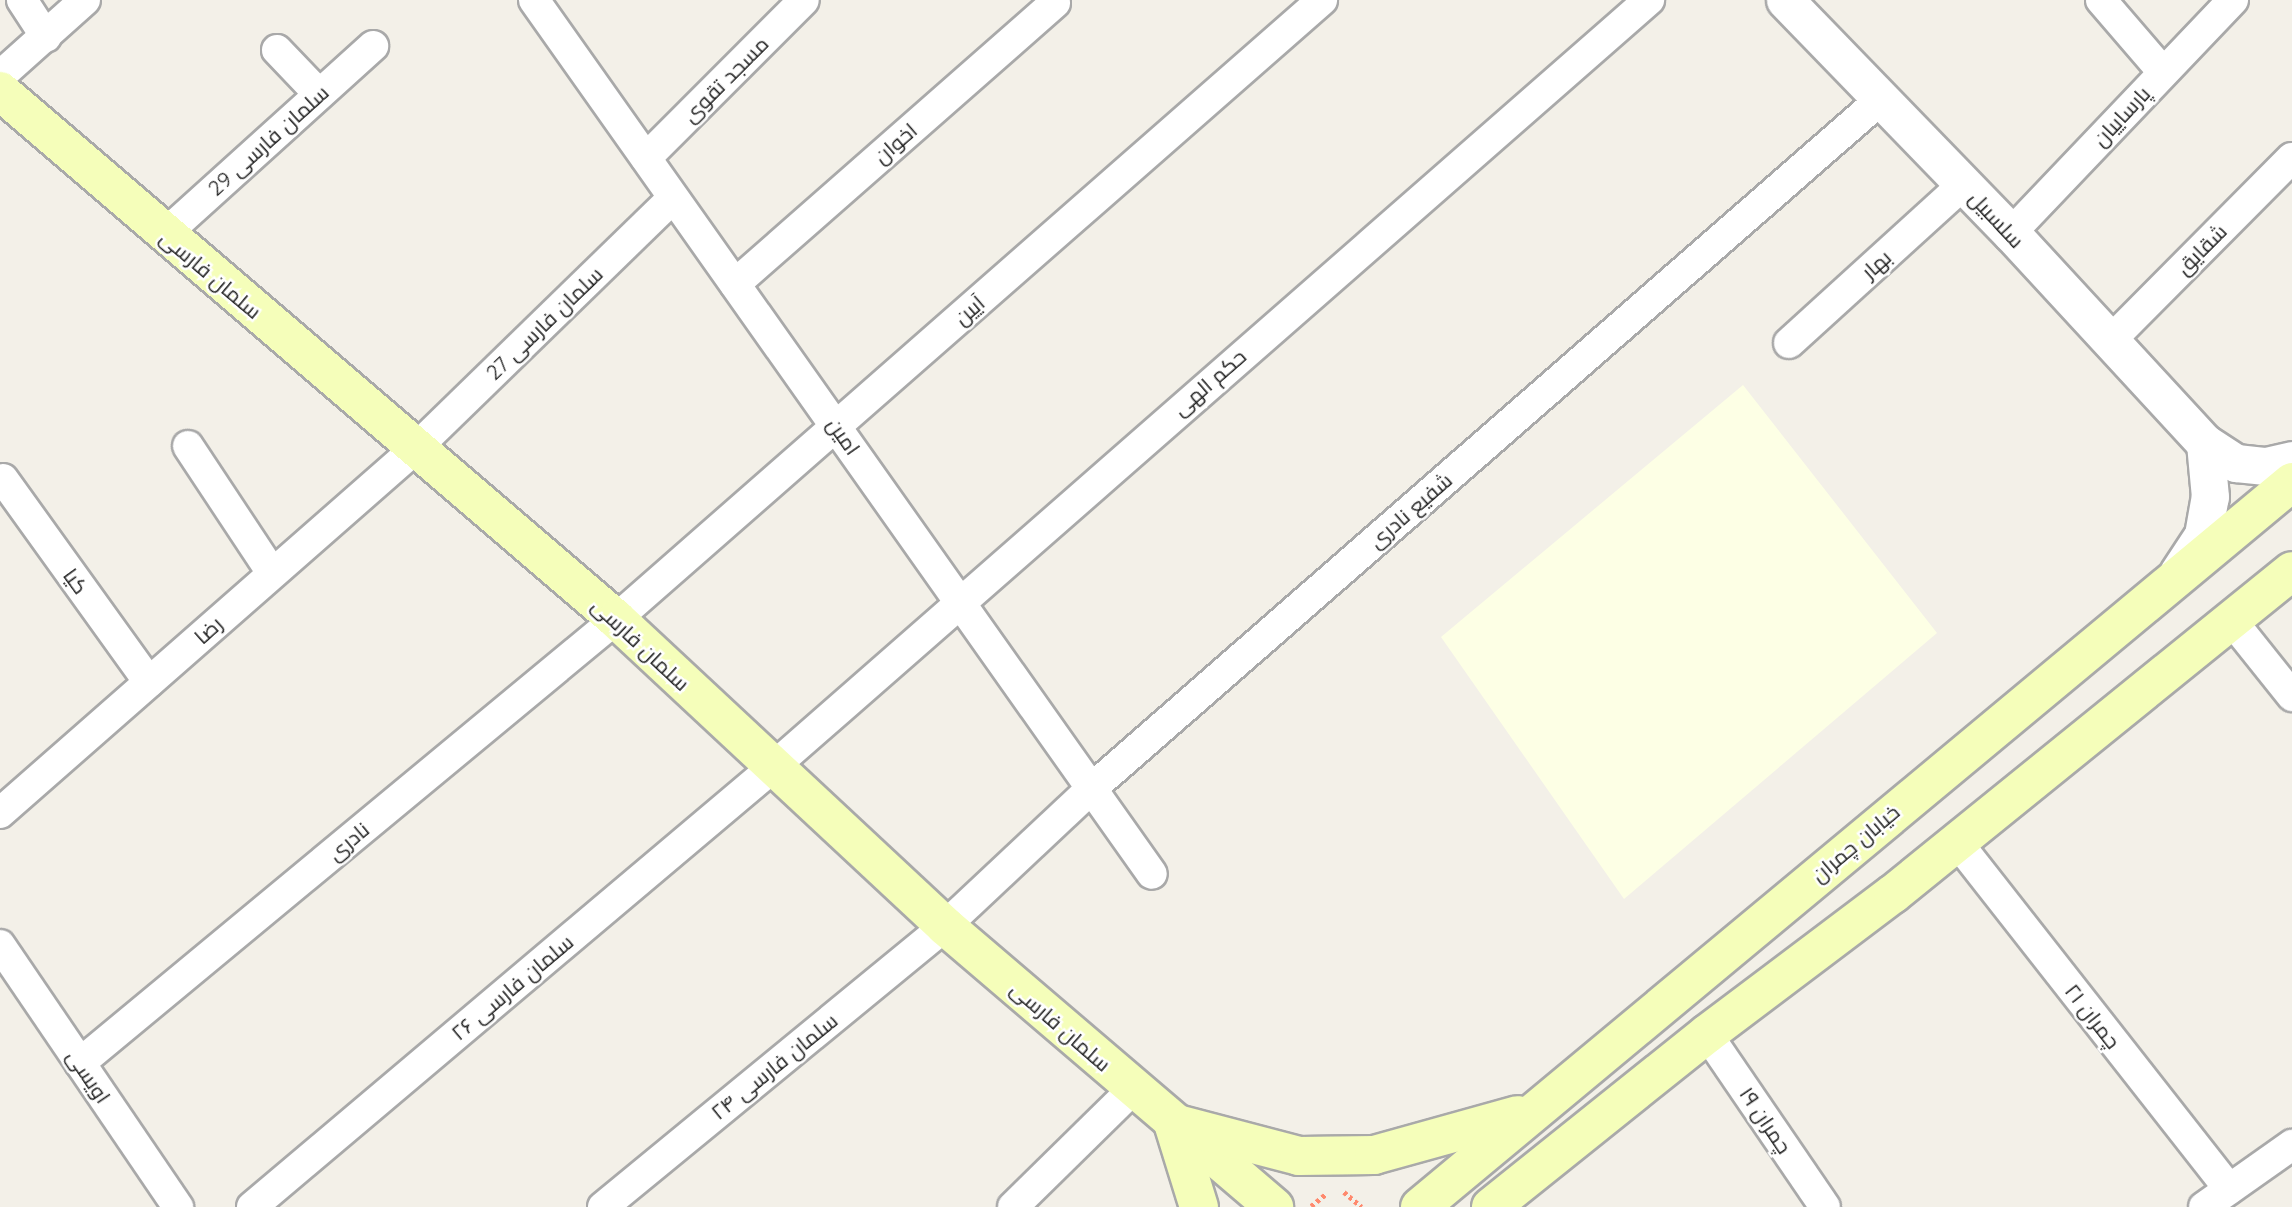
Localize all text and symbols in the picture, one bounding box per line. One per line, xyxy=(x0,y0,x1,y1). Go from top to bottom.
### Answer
street label: مسجد تقوی xyxy=(677,31,773,127)
street label: سلمان فارسی 29 xyxy=(203,79,333,201)
street label: پارساییان xyxy=(2087,81,2155,151)
street label: اخوان xyxy=(868,117,922,169)
street label: سلسبیل xyxy=(1964,185,2030,253)
street label: شقایق xyxy=(2170,218,2232,280)
street label: سلمان فارسی xyxy=(155,224,267,324)
street label: بهار xyxy=(1856,244,1896,284)
street label: سلمان فارسی 27 xyxy=(481,261,607,385)
street label: آیین xyxy=(949,290,989,330)
street label: حکم الهی xyxy=(1167,343,1251,421)
street label: امین xyxy=(822,412,866,460)
street label: شفیع نادری xyxy=(1363,467,1457,553)
street label: کیا xyxy=(58,563,94,599)
street label: سلمان فارسی xyxy=(587,592,695,696)
street label: رضا xyxy=(189,611,227,649)
street label: خیابان چمران xyxy=(1806,799,1904,887)
street label: نادری xyxy=(322,816,374,866)
street label: سلمان فارسی ۲۶ xyxy=(446,929,578,1045)
street label: سلمان فارسی xyxy=(1006,976,1116,1076)
street label: چمران ۲۱ xyxy=(2060,979,2126,1053)
street label: سلمان فارسی ۲۴ xyxy=(706,1007,842,1125)
street label: اویسی xyxy=(62,1044,116,1108)
street label: چمران ۱۹ xyxy=(1735,1082,1797,1158)

